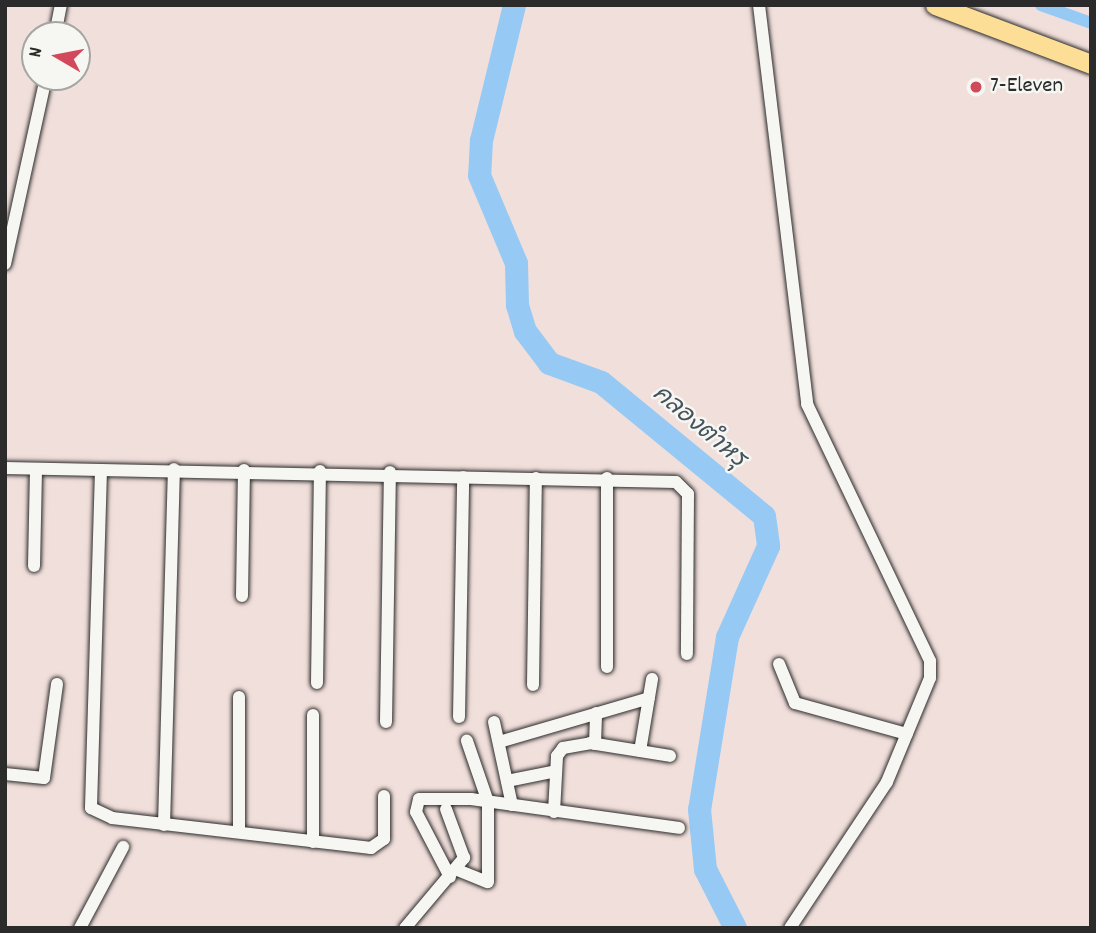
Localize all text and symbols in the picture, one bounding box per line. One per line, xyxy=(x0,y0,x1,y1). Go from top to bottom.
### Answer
north arrow xyxy=(21,21,91,91)
text: N xyxy=(23,46,51,60)
place label: 7-Eleven xyxy=(990,73,1063,101)
marker: 7-Eleven xyxy=(968,79,984,95)
water label: คลองตำหรุ xyxy=(646,381,750,475)

